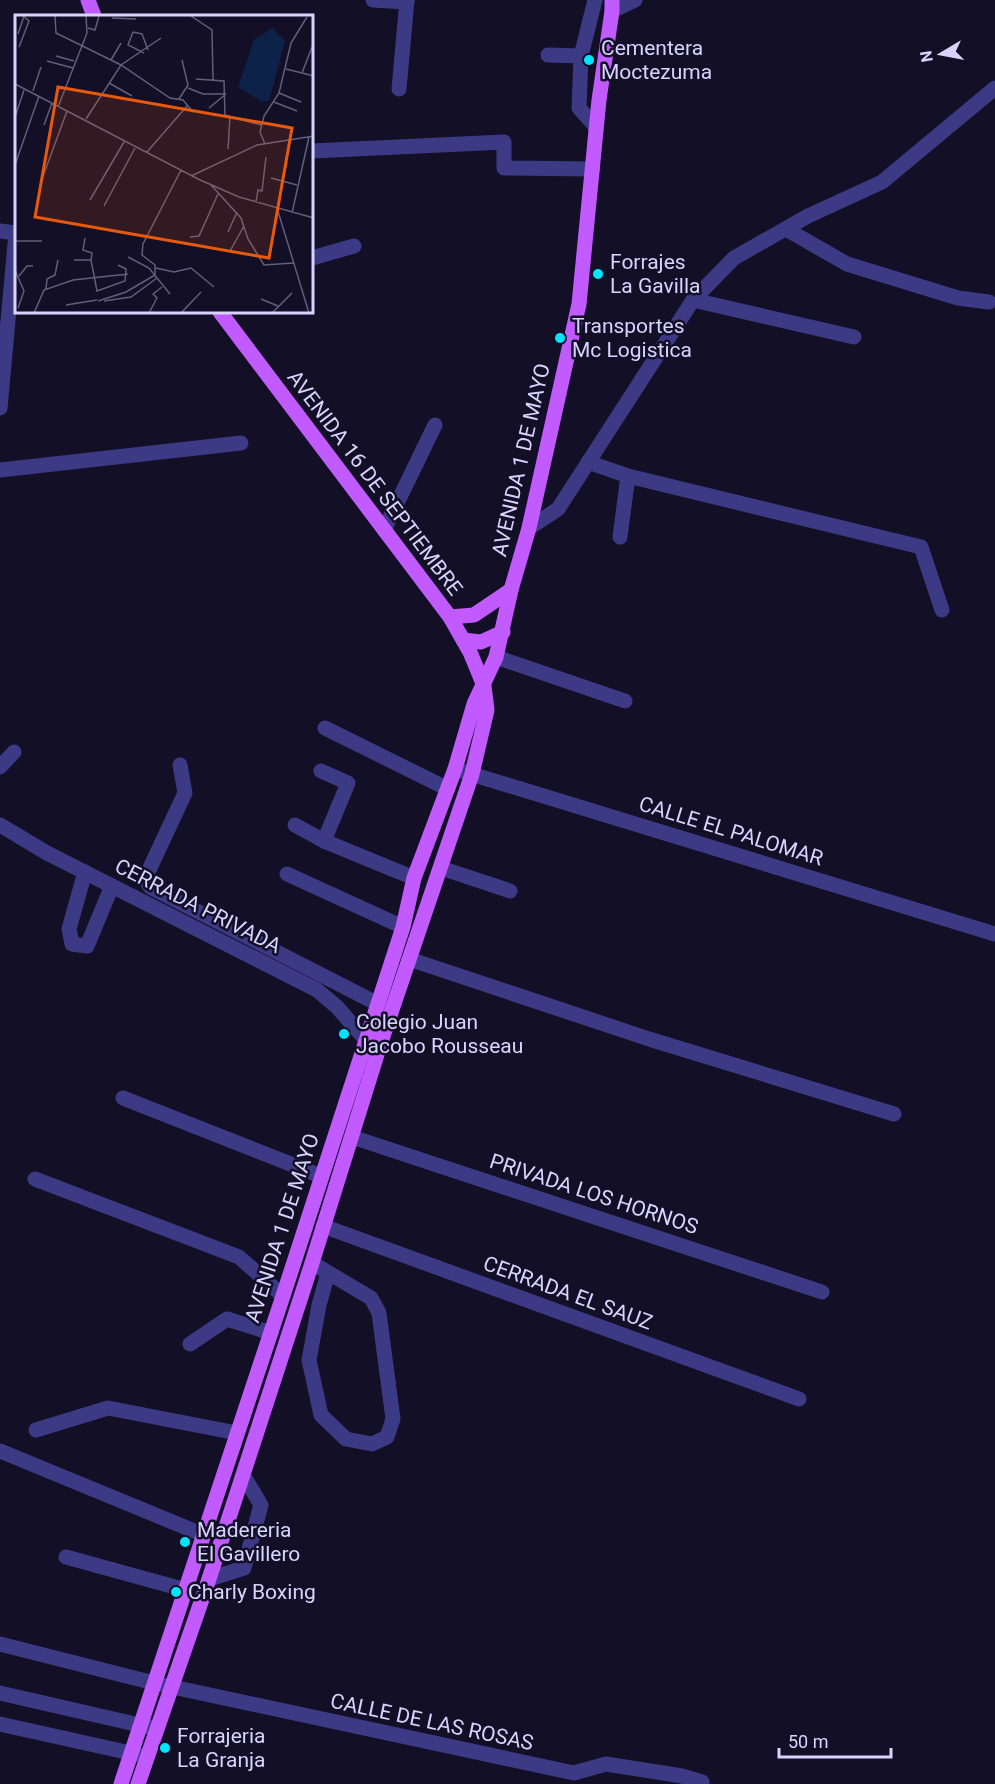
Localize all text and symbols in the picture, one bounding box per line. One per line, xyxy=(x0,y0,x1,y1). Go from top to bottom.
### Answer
inset map xyxy=(15,15,314,314)
north arrow xyxy=(911,24,971,84)
place label: Cementera Moctezuma xyxy=(601,36,712,84)
text: N xyxy=(916,49,937,64)
marker: Cementera Moctezuma xyxy=(582,53,596,67)
place label: Forrajes La Gavilla xyxy=(610,250,700,298)
marker: Forrajes La Gavilla xyxy=(591,267,605,281)
place label: Transportes Mc Logistica xyxy=(572,314,692,362)
marker: Transportes Mc Logistica xyxy=(553,331,567,345)
street label: AVENIDA 1 DE MAYO xyxy=(487,361,555,559)
street label: AVENIDA 16 DE SEPTIEMBRE xyxy=(283,366,467,600)
street label: CALLE EL PALOMAR xyxy=(636,792,826,870)
street label: CERRADA PRIVADA xyxy=(111,854,285,958)
place label: Colegio Juan Jacobo Rousseau xyxy=(356,1010,523,1058)
marker: Colegio Juan Jacobo Rousseau xyxy=(337,1027,351,1041)
street label: AVENIDA 1 DE MAYO xyxy=(240,1131,324,1325)
street label: PRIVADA LOS HORNOS xyxy=(487,1149,701,1239)
street label: CERRADA EL SAUZ xyxy=(480,1251,656,1335)
place label: Madereria El Gavillero xyxy=(197,1518,300,1566)
marker: Madereria El Gavillero xyxy=(178,1535,192,1549)
place label: Charly Boxing xyxy=(188,1580,316,1604)
marker: Charly Boxing xyxy=(169,1585,183,1599)
street label: CALLE DE LAS ROSAS xyxy=(328,1689,536,1755)
scale bar xyxy=(779,1721,892,1759)
place label: Forrajeria La Granja xyxy=(177,1724,265,1772)
text: 50 m xyxy=(788,1731,828,1752)
marker: Forrajeria La Granja xyxy=(158,1741,172,1755)

